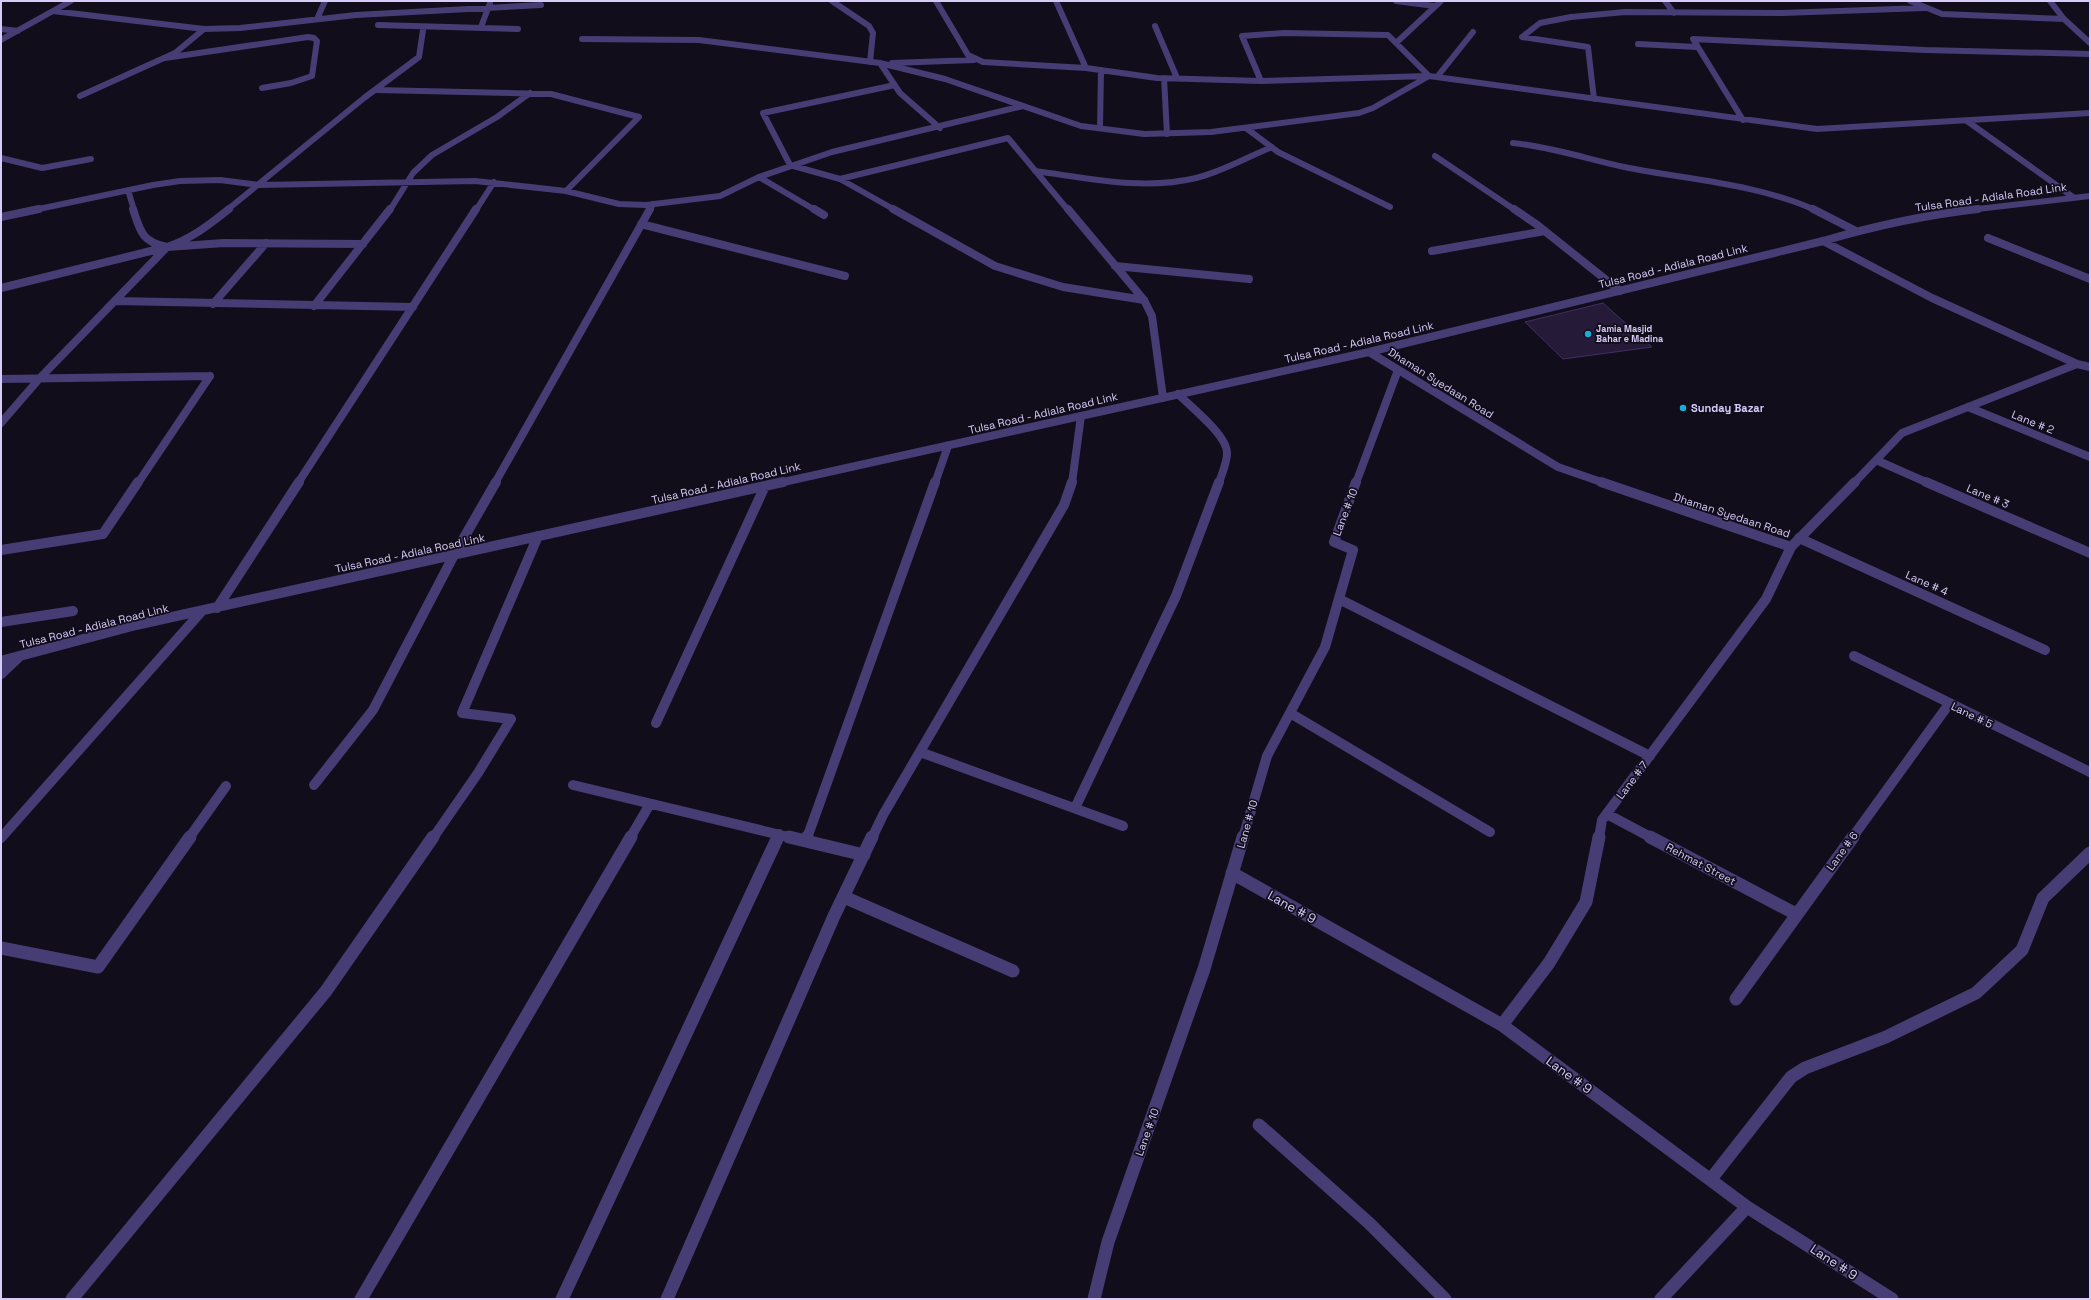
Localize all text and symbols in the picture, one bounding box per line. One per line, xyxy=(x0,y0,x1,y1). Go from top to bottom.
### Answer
street label: Tulsa Road - Adiala Road Link xyxy=(1914,179,2068,215)
street label: Tulsa Road - Adiala Road Link xyxy=(1597,241,1749,291)
street label: Tulsa Road - Adiala Road Link xyxy=(1283,318,1435,366)
place label: Jamia Masjid Bahar e Madina xyxy=(1596,323,1663,345)
marker: Jamia Masjid Bahar e Madina xyxy=(1583,329,1593,339)
street label: Dhaman Syedaan Road xyxy=(1386,345,1496,421)
street label: Tulsa Road - Adiala Road Link xyxy=(967,389,1119,437)
place label: Sunday Bazar xyxy=(1691,401,1765,415)
marker: Sunday Bazar xyxy=(1678,403,1688,413)
street label: Lane # 2 xyxy=(2010,407,2057,437)
street label: Tulsa Road - Adiala Road Link xyxy=(650,459,802,507)
street label: Lane # 3 xyxy=(1965,481,2012,511)
street label: Lane # 10 xyxy=(1330,486,1360,538)
street label: Dhaman Syedaan Road xyxy=(1672,489,1792,541)
street label: Tulsa Road - Adiala Road Link xyxy=(334,530,486,576)
street label: Lane # 4 xyxy=(1904,567,1951,599)
street label: Tulsa Road - Adiala Road Link xyxy=(18,601,170,651)
street label: Lane # 5 xyxy=(1949,699,1996,731)
street label: Lane # 7 xyxy=(1613,758,1651,802)
street label: Lane # 10 xyxy=(1233,798,1261,850)
street label: Lane # 6 xyxy=(1823,829,1861,873)
street label: Rehmat Street xyxy=(1664,840,1738,888)
street label: Lane # 9 xyxy=(1265,887,1319,927)
street label: Lane # 9 xyxy=(1543,1053,1595,1097)
street label: Lane # 10 xyxy=(1132,1106,1162,1158)
street label: Lane # 9 xyxy=(1807,1240,1861,1284)

